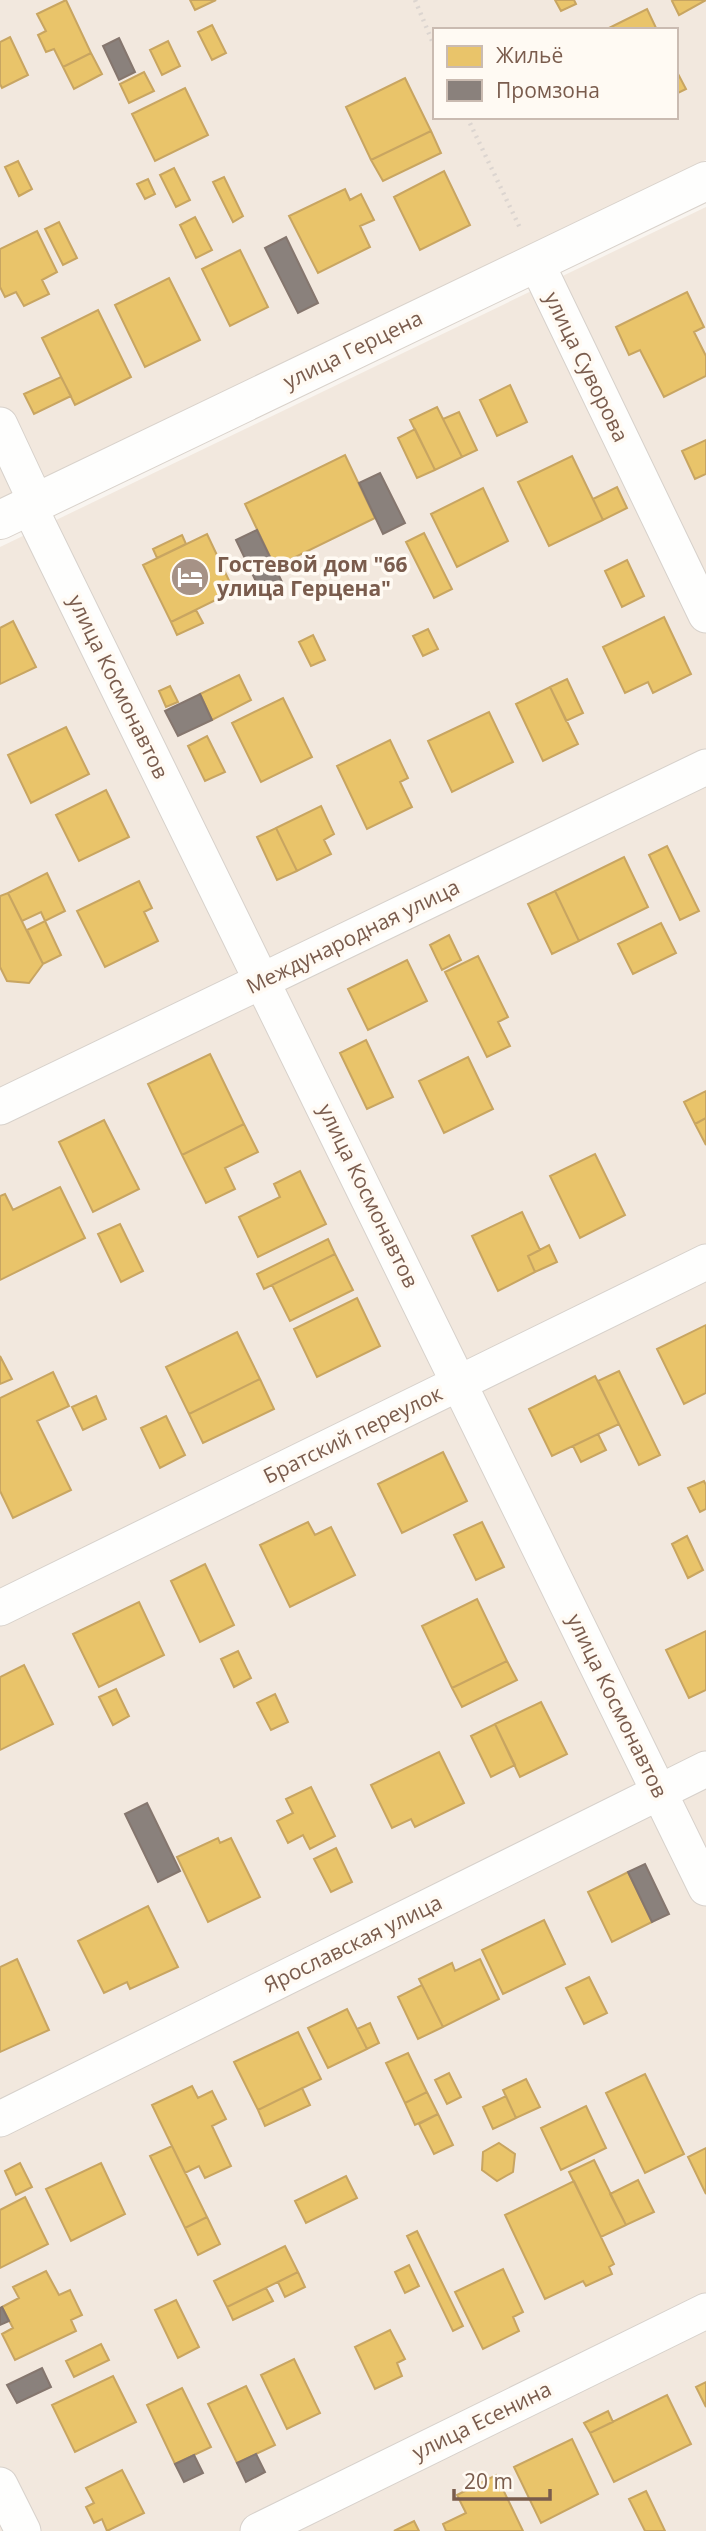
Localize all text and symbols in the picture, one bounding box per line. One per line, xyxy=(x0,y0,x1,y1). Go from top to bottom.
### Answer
legend xyxy=(433,28,678,119)
text: Жильё xyxy=(496,41,563,69)
text: Промзона xyxy=(496,76,600,104)
street label: улица Суворова xyxy=(538,287,635,446)
street label: улица Герцена xyxy=(278,303,427,395)
place label: Гостевой дом "66 улица Герцена" xyxy=(217,550,407,602)
hotel icon: Гостевой дом "66 улица Герцена" xyxy=(169,556,211,598)
street label: улица Космонавтов xyxy=(62,590,176,783)
street label: Международная улица xyxy=(241,872,464,1000)
street label: улица Космонавтов xyxy=(312,1099,426,1292)
street label: Братский переулок xyxy=(258,1379,447,1490)
street label: улица Космонавтов xyxy=(561,1609,675,1802)
street label: Ярославская улица xyxy=(259,1888,446,1998)
street label: улица Есенина xyxy=(407,2374,556,2466)
scale bar xyxy=(454,2458,550,2502)
text: 20 m xyxy=(464,2467,513,2495)

